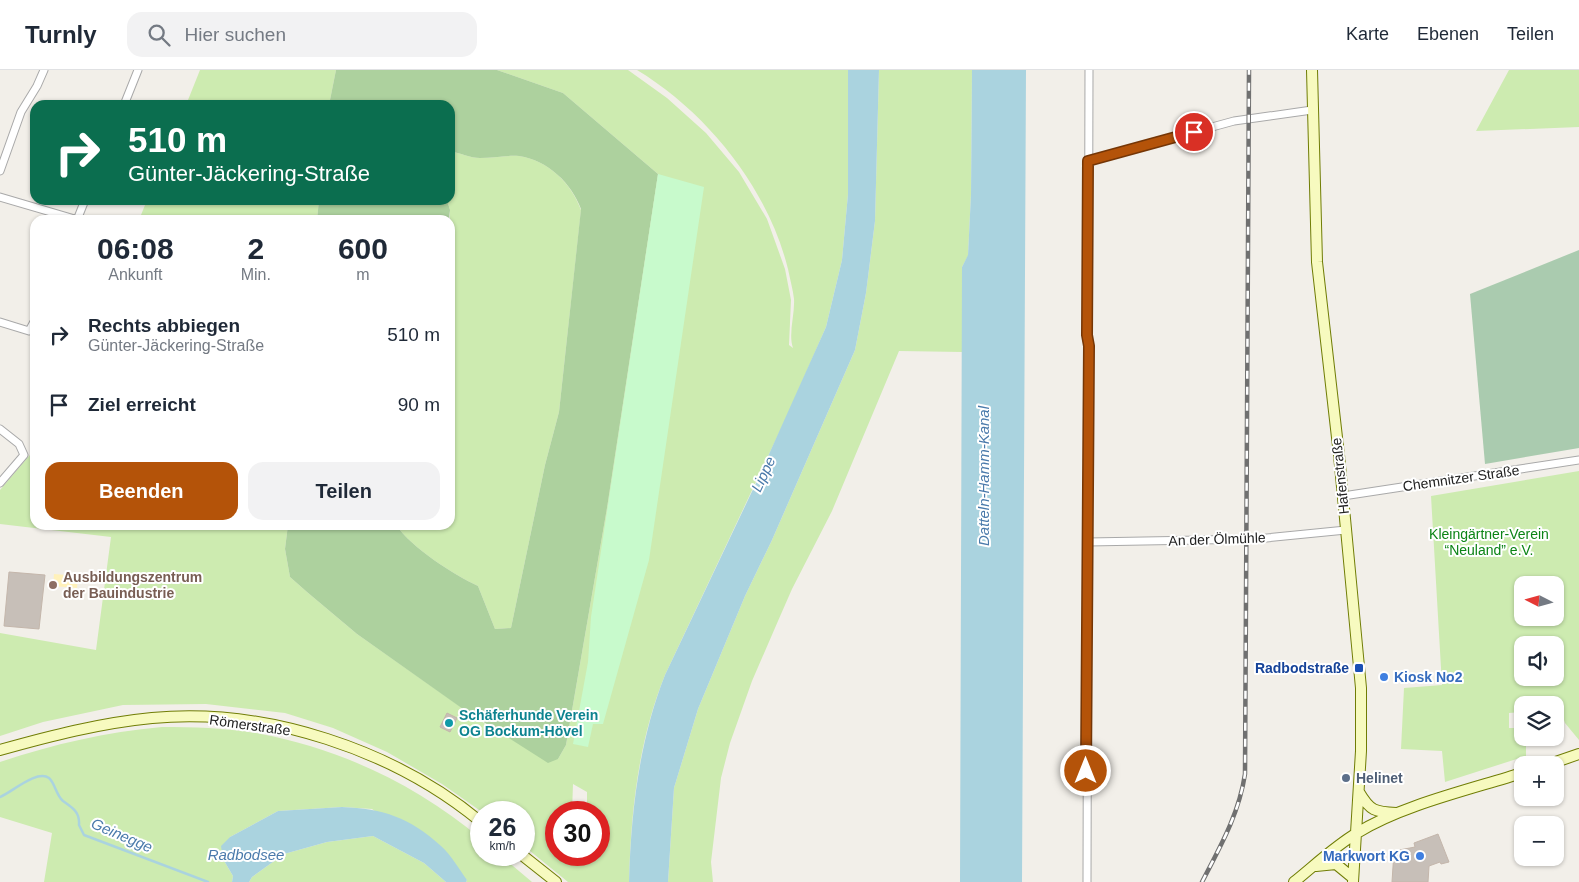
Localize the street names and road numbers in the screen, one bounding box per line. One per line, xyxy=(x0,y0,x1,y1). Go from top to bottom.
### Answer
street label: Hafenstraße xyxy=(1328,437,1352,515)
street label: Chemnitzer Straße xyxy=(1402,462,1520,494)
street label: An der Ölmühle xyxy=(1168,528,1266,549)
street label: Römerstraße xyxy=(208,711,292,739)

